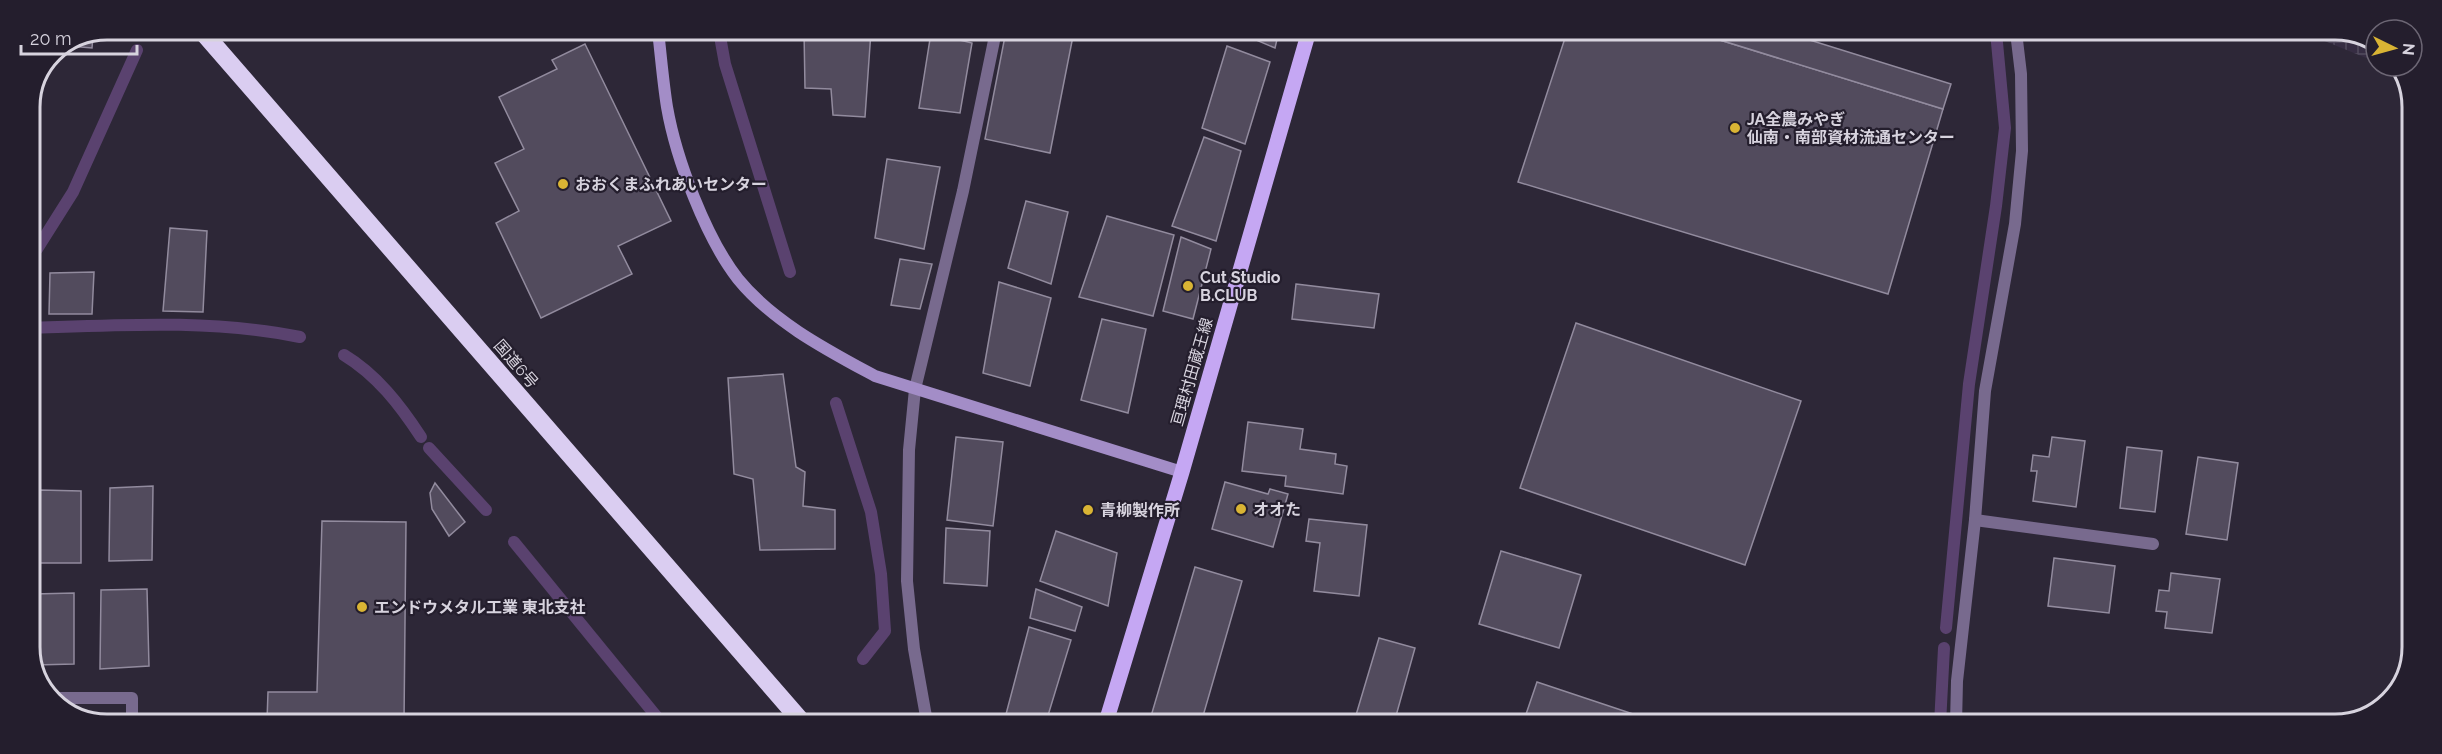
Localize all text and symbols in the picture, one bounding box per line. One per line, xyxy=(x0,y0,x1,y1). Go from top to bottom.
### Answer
scale bar xyxy=(21,18,136,56)
north arrow xyxy=(2364,18,2424,78)
text: 20 m xyxy=(30,28,72,49)
text: N xyxy=(2398,42,2418,56)
place label: JA全農みやぎ 仙南・南部資材流通センター xyxy=(1746,110,1955,147)
marker: JA全農みやぎ 仙南・南部資材流通センター xyxy=(1728,121,1742,135)
place label: おおくまふれあいセンター xyxy=(575,175,767,194)
marker: おおくまふれあいセンター xyxy=(556,177,570,191)
place label: Cut Studio B.CLUB xyxy=(1200,268,1281,305)
marker: Cut Studio B.CLUB xyxy=(1181,279,1195,293)
street label: 亘理村田蔵王線 xyxy=(1167,316,1217,428)
street label: 国道6号 xyxy=(490,336,542,392)
place label: オオた xyxy=(1253,500,1301,519)
place label: 青柳製作所 xyxy=(1100,501,1180,520)
marker: オオた xyxy=(1234,502,1248,516)
marker: 青柳製作所 xyxy=(1081,503,1095,517)
place label: エンドウメタル工業 東北支社 xyxy=(374,598,586,617)
marker: エンドウメタル工業 東北支社 xyxy=(355,600,369,614)

